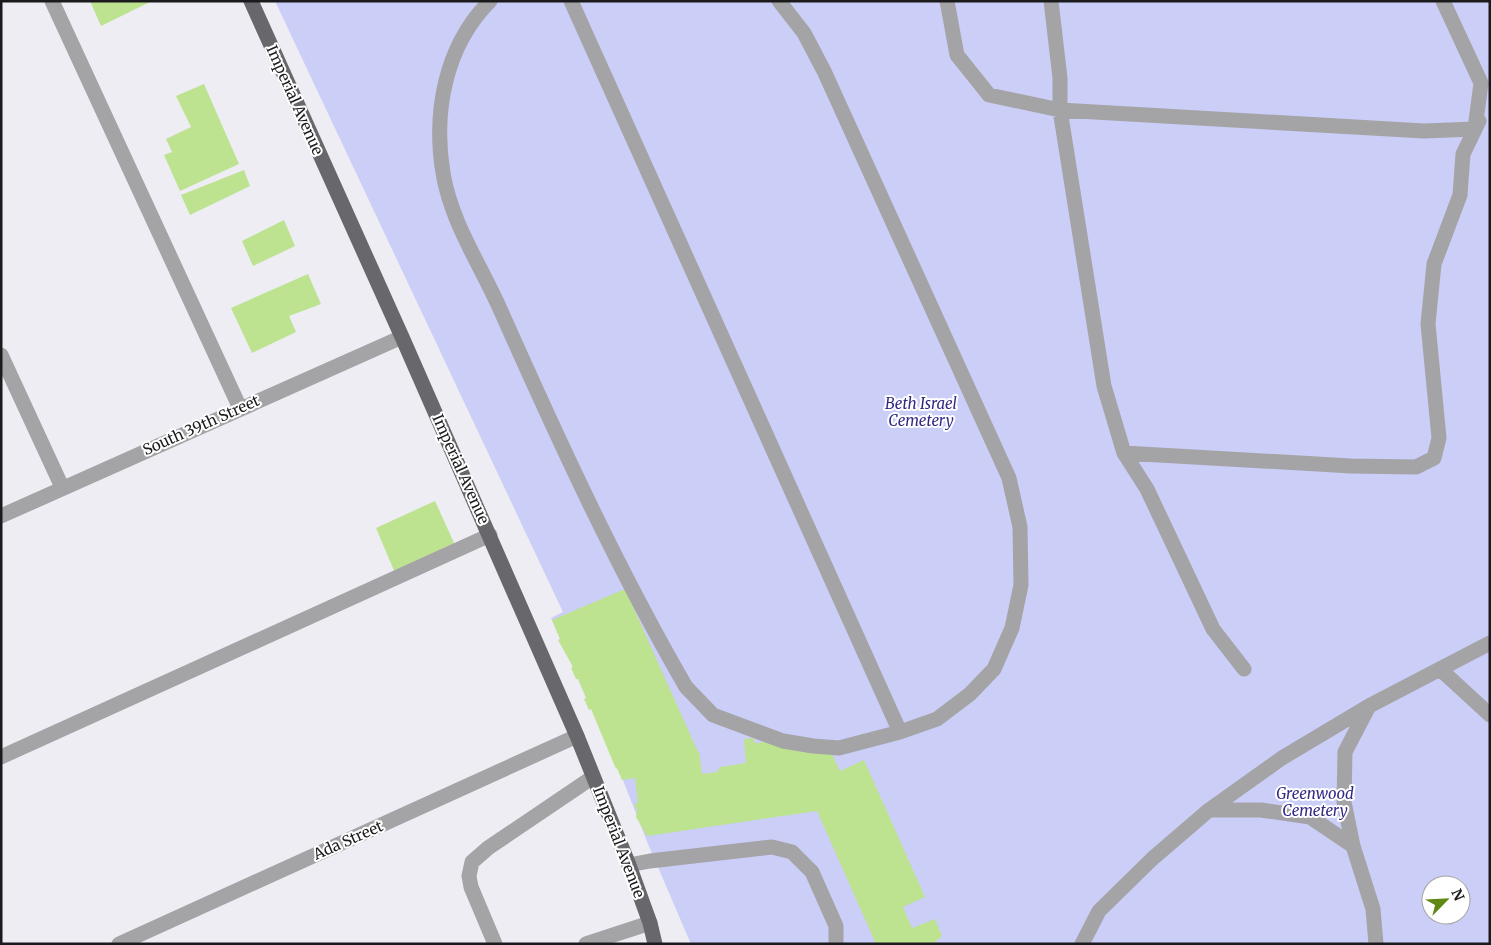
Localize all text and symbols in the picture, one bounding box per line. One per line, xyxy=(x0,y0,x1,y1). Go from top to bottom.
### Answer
street label: Imperial Avenue xyxy=(262,42,328,158)
street label: South 39th Street xyxy=(140,391,262,459)
park label: Beth Israel Cemetery xyxy=(885,394,957,430)
street label: Imperial Avenue xyxy=(428,411,494,527)
street label: Imperial Avenue xyxy=(589,783,649,901)
park label: Greenwood Cemetery xyxy=(1276,784,1354,820)
street label: Ada Street xyxy=(309,816,386,864)
north arrow xyxy=(1421,875,1471,925)
text: N xyxy=(1447,886,1468,903)

